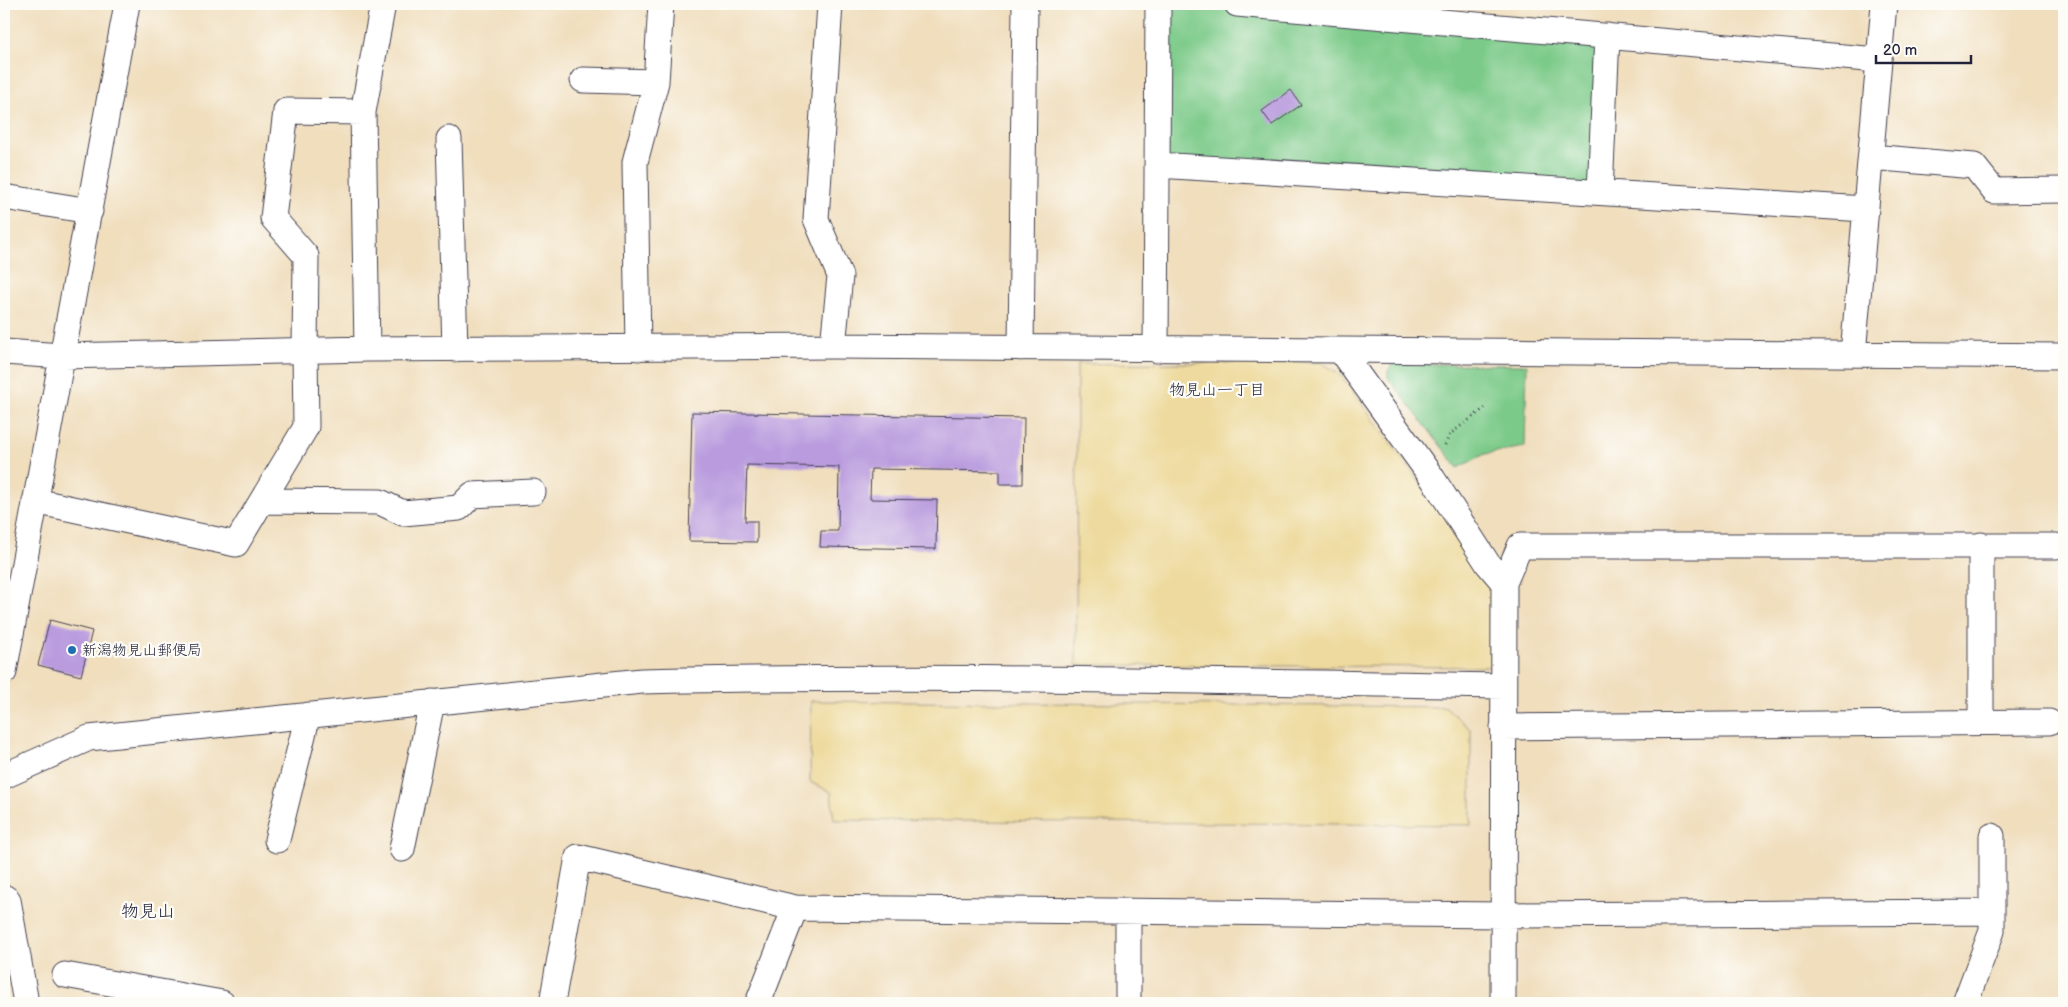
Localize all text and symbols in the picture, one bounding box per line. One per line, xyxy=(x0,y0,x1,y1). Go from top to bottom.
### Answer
scale bar xyxy=(1876,32,1970,64)
text: 20 m xyxy=(1883,41,1917,60)
district label: 物見山一丁目 xyxy=(1169,381,1265,400)
place label: 新潟物見山郵便局 xyxy=(82,641,202,660)
marker: 新潟物見山郵便局 xyxy=(66,644,78,656)
district label: 物見山 xyxy=(121,901,175,922)

